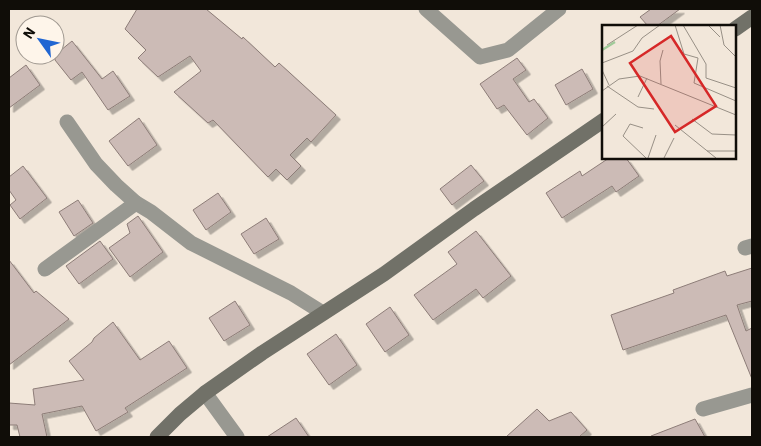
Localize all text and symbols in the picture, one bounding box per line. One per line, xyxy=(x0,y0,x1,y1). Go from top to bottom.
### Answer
north arrow xyxy=(15,15,65,65)
text: N xyxy=(19,24,39,42)
inset map xyxy=(602,25,736,159)

